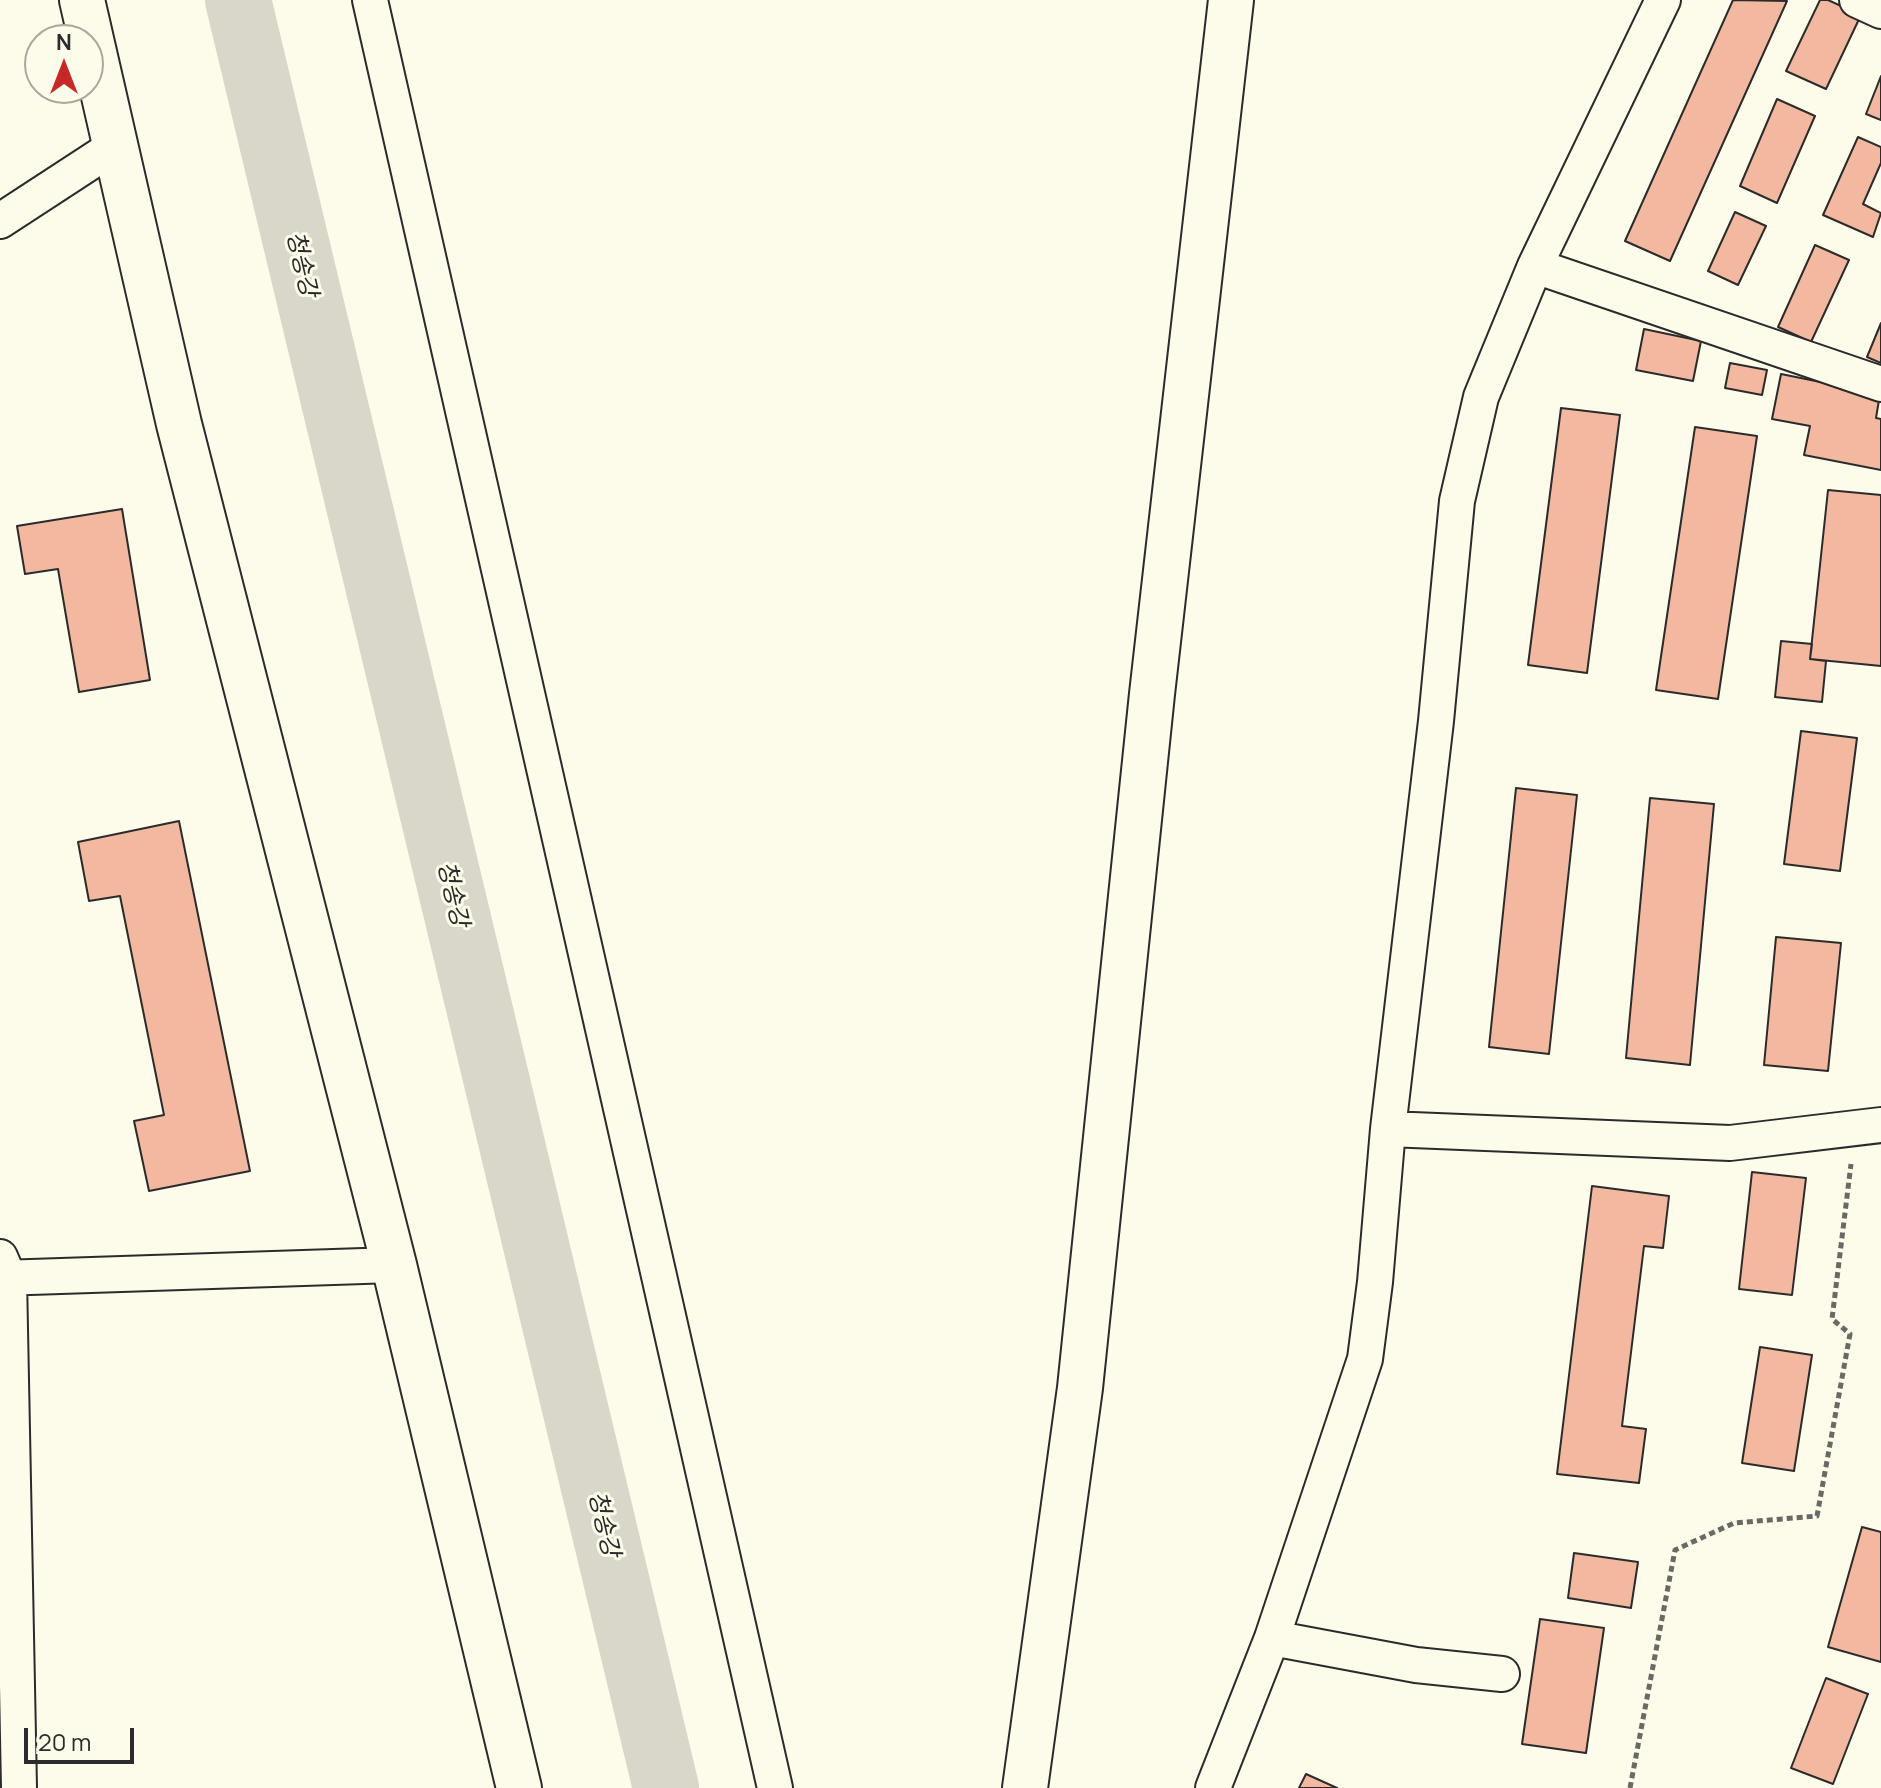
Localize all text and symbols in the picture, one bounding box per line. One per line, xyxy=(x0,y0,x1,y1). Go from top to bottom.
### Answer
north arrow xyxy=(24,24,104,104)
text: N xyxy=(56,27,72,57)
water label: 청송강 xyxy=(280,228,322,300)
water label: 청송강 xyxy=(431,858,473,930)
water label: 청송강 xyxy=(582,1488,624,1560)
scale bar xyxy=(28,1712,138,1762)
text: 20 m xyxy=(38,1725,91,1758)

